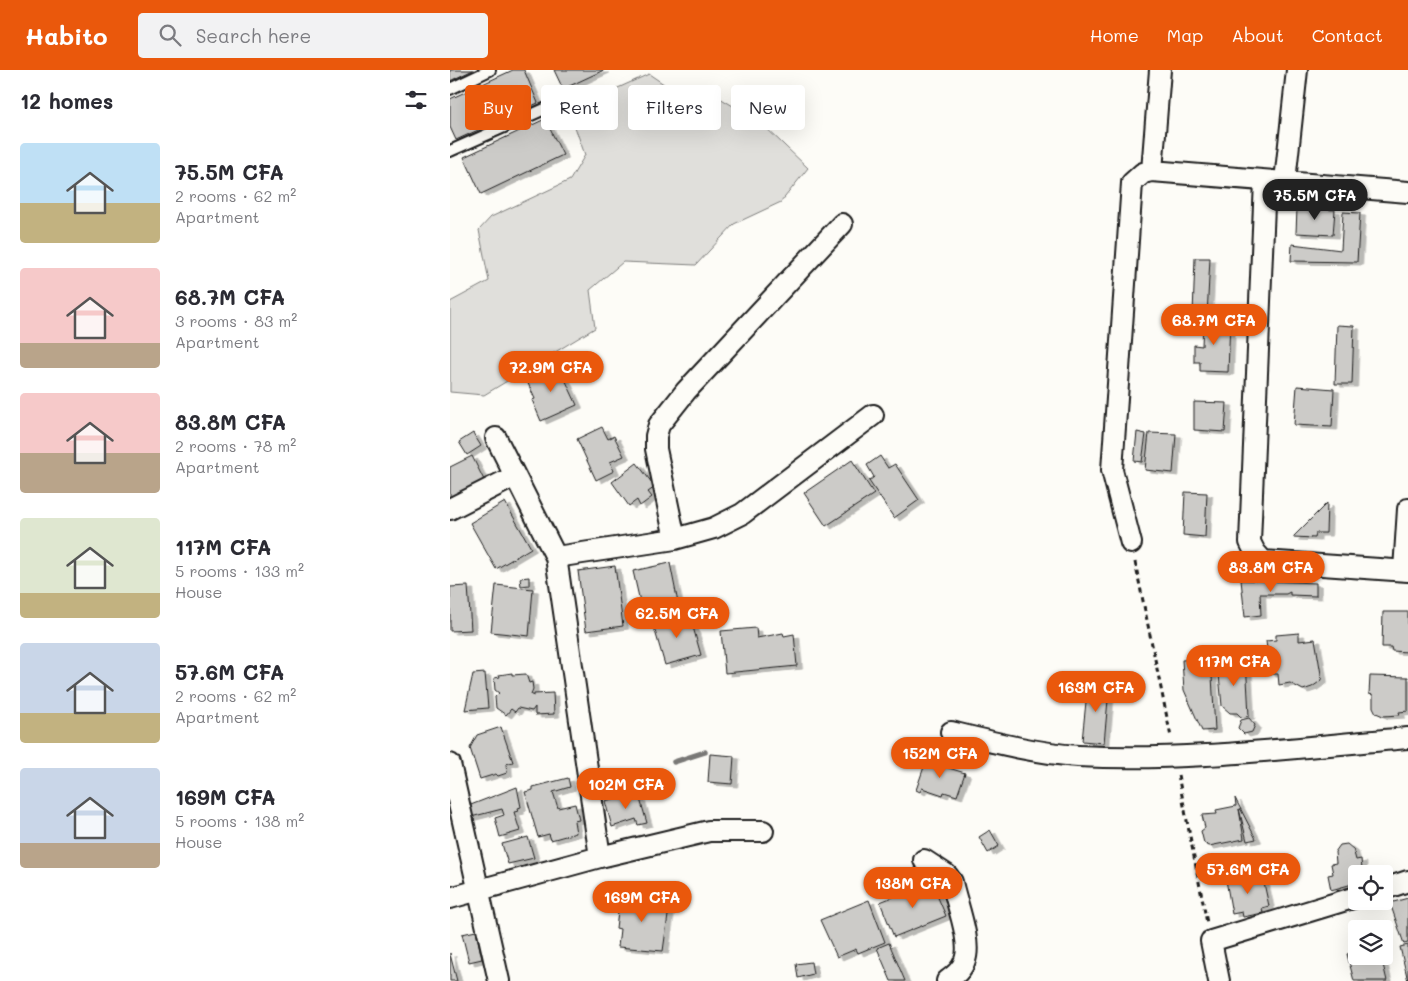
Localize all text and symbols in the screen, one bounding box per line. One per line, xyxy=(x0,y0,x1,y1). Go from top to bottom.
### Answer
search box xyxy=(138,13,488,58)
text: Habito xyxy=(25,20,108,51)
icon: search xyxy=(156,21,184,49)
text: Search here xyxy=(196,23,311,48)
text: Home xyxy=(1090,23,1139,47)
text: Map xyxy=(1167,23,1203,47)
text: About xyxy=(1231,23,1284,47)
text: Contact xyxy=(1312,23,1383,47)
chip: Buy xyxy=(465,85,531,130)
chip: Rent xyxy=(541,85,618,130)
chip: Filters xyxy=(628,85,721,130)
chip: New xyxy=(731,85,805,130)
icon: filters xyxy=(402,86,430,114)
text: 12 homes xyxy=(20,87,113,114)
text: 75.5M CFA xyxy=(175,158,284,185)
icon: home xyxy=(60,163,120,223)
pin: 75.5M CFA xyxy=(1258,178,1372,221)
text: 75.5M CFA xyxy=(1274,184,1356,205)
text: 2 rooms · 62 m² xyxy=(175,185,296,206)
text: Apartment xyxy=(175,206,260,227)
text: 68.7M CFA xyxy=(175,283,285,310)
icon: home xyxy=(60,288,120,348)
pin: 68.7M CFA xyxy=(1157,304,1271,346)
text: 68.7M CFA xyxy=(1172,309,1256,330)
text: 3 rooms · 83 m² xyxy=(175,310,297,331)
text: Apartment xyxy=(175,331,260,352)
pin: 72.9M CFA xyxy=(494,350,608,393)
text: 72.9M CFA xyxy=(510,356,592,377)
text: 83.8M CFA xyxy=(175,408,286,435)
icon: home xyxy=(60,413,120,473)
text: 2 rooms · 78 m² xyxy=(175,435,296,456)
text: Apartment xyxy=(175,456,260,477)
text: 117M CFA xyxy=(175,533,271,560)
icon: home xyxy=(60,538,120,598)
pin: 83.8M CFA xyxy=(1214,550,1328,593)
text: 83.8M CFA xyxy=(1229,556,1313,577)
text: 5 rooms · 133 m² xyxy=(175,560,304,581)
text: House xyxy=(175,581,222,602)
pin: 62.5M CFA xyxy=(620,596,734,639)
text: 62.5M CFA xyxy=(635,602,719,623)
pin: 117M CFA xyxy=(1182,644,1286,687)
text: 117M CFA xyxy=(1197,650,1271,671)
text: 57.6M CFA xyxy=(175,658,284,685)
icon: home xyxy=(60,663,120,723)
pin: 163M CFA xyxy=(1044,670,1148,713)
text: 163M CFA xyxy=(1058,676,1134,697)
text: 2 rooms · 62 m² xyxy=(175,685,296,706)
text: Apartment xyxy=(175,706,260,727)
pin: 152M CFA xyxy=(888,736,992,779)
text: 152M CFA xyxy=(902,742,978,763)
pin: 102M CFA xyxy=(574,768,678,810)
text: 102M CFA xyxy=(588,773,664,794)
text: 169M CFA xyxy=(175,783,276,810)
icon: home xyxy=(60,788,120,848)
text: 5 rooms · 138 m² xyxy=(175,810,304,831)
text: House xyxy=(175,831,222,852)
pin: 57.6M CFA xyxy=(1191,852,1305,895)
text: 57.6M CFA xyxy=(1206,858,1290,879)
map controls xyxy=(1348,865,1393,965)
button: locate xyxy=(1348,865,1393,910)
pin: 138M CFA xyxy=(861,866,965,909)
text: 138M CFA xyxy=(875,872,952,893)
pin: 169M CFA xyxy=(590,880,694,923)
text: 169M CFA xyxy=(604,886,680,907)
button: layers xyxy=(1348,920,1393,965)

